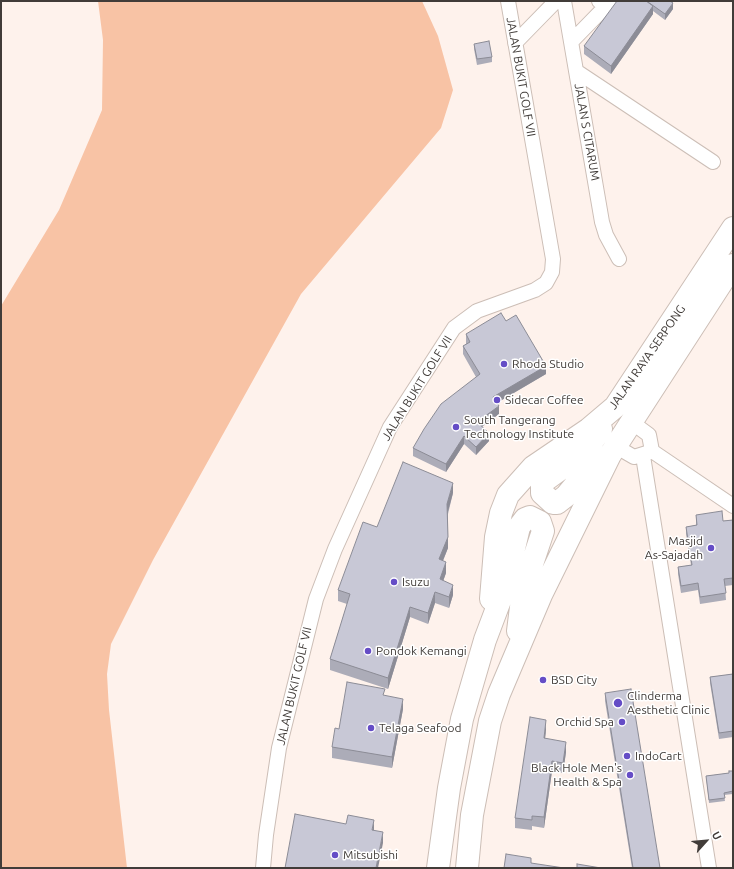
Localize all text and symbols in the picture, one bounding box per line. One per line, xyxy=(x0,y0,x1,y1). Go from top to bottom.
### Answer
street label: JALAN BUKIT GOLF VII xyxy=(503,16,539,138)
street label: JALAN S CITARUM xyxy=(571,82,603,182)
street label: JALAN RAYA SERPONG xyxy=(605,302,689,412)
street label: JALAN BUKIT GOLF VII xyxy=(379,333,455,443)
place label: Rhoda Studio xyxy=(512,357,584,371)
marker: Rhoda Studio xyxy=(499,359,509,369)
place label: Sidecar Coffee xyxy=(505,393,584,407)
marker: Sidecar Coffee xyxy=(492,395,502,405)
place label: South Tangerang Technology Institute xyxy=(464,413,574,441)
marker: South Tangerang Technology Institute xyxy=(451,422,461,432)
place label: Masjid As-Sajadah xyxy=(645,534,703,562)
marker: Masjid As-Sajadah xyxy=(706,543,716,553)
place label: Isuzu xyxy=(402,575,430,589)
marker: Isuzu xyxy=(389,577,399,587)
street label: JALAN BUKIT GOLF VII xyxy=(273,625,315,747)
place label: Pondok Kemangi xyxy=(376,644,467,658)
marker: Pondok Kemangi xyxy=(363,646,373,656)
place label: BSD City xyxy=(551,673,597,687)
marker: BSD City xyxy=(538,675,548,685)
place label: Clinderma Aesthetic Clinic xyxy=(627,689,710,717)
marker: Clinderma Aesthetic Clinic xyxy=(612,697,624,709)
place label: Orchid Spa xyxy=(556,715,614,729)
marker: Orchid Spa xyxy=(617,717,627,727)
place label: Telaga Seafood xyxy=(379,721,462,735)
marker: Telaga Seafood xyxy=(366,723,376,733)
place label: IndoCart xyxy=(635,749,682,763)
marker: IndoCart xyxy=(622,751,632,761)
place label: Black Hole Men's Health & Spa xyxy=(531,761,622,789)
marker: Black Hole Men's Health & Spa xyxy=(625,770,635,780)
north arrow xyxy=(686,821,726,861)
text: U xyxy=(710,829,724,842)
place label: Mitsubishi xyxy=(343,848,398,862)
marker: Mitsubishi xyxy=(330,850,340,860)

